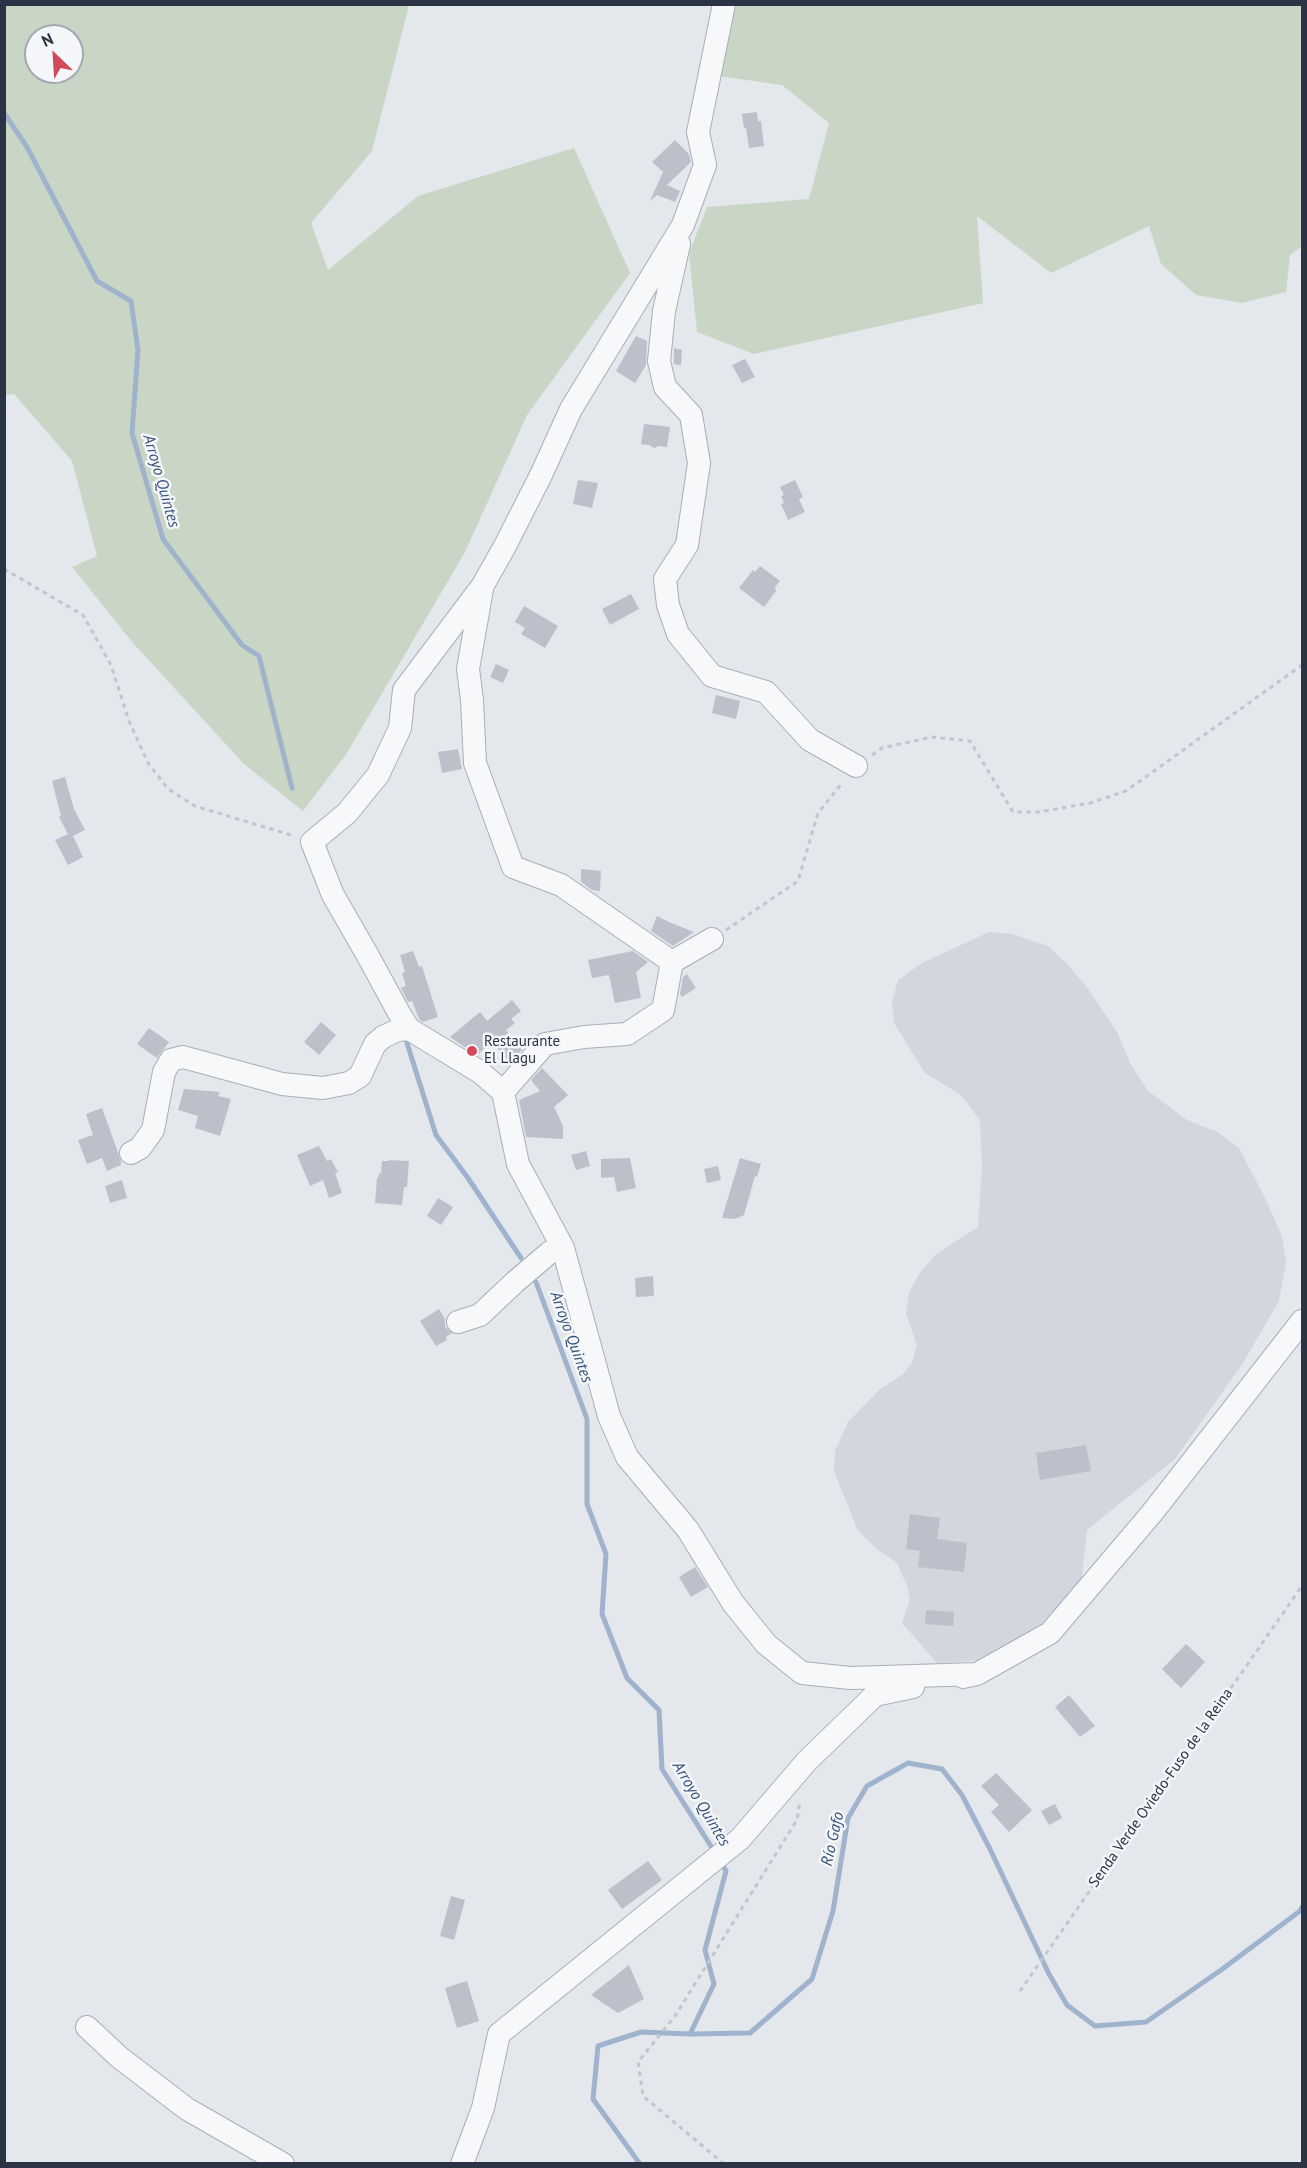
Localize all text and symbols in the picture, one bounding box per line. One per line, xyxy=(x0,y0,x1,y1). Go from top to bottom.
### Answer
north arrow xyxy=(24,24,84,84)
text: N xyxy=(38,28,56,51)
water label: Arroyo Quintes xyxy=(139,432,183,530)
place label: Restaurante El Llagu xyxy=(484,1033,560,1068)
marker: Restaurante El Llagu xyxy=(465,1044,479,1058)
water label: Arroyo Quintes xyxy=(546,1289,596,1385)
street label: Senda Verde Oviedo-Fuso de la Reina xyxy=(1085,1685,1237,1891)
water label: Arroyo Quintes xyxy=(668,1758,734,1850)
water label: Río Gafo xyxy=(817,1810,849,1868)

